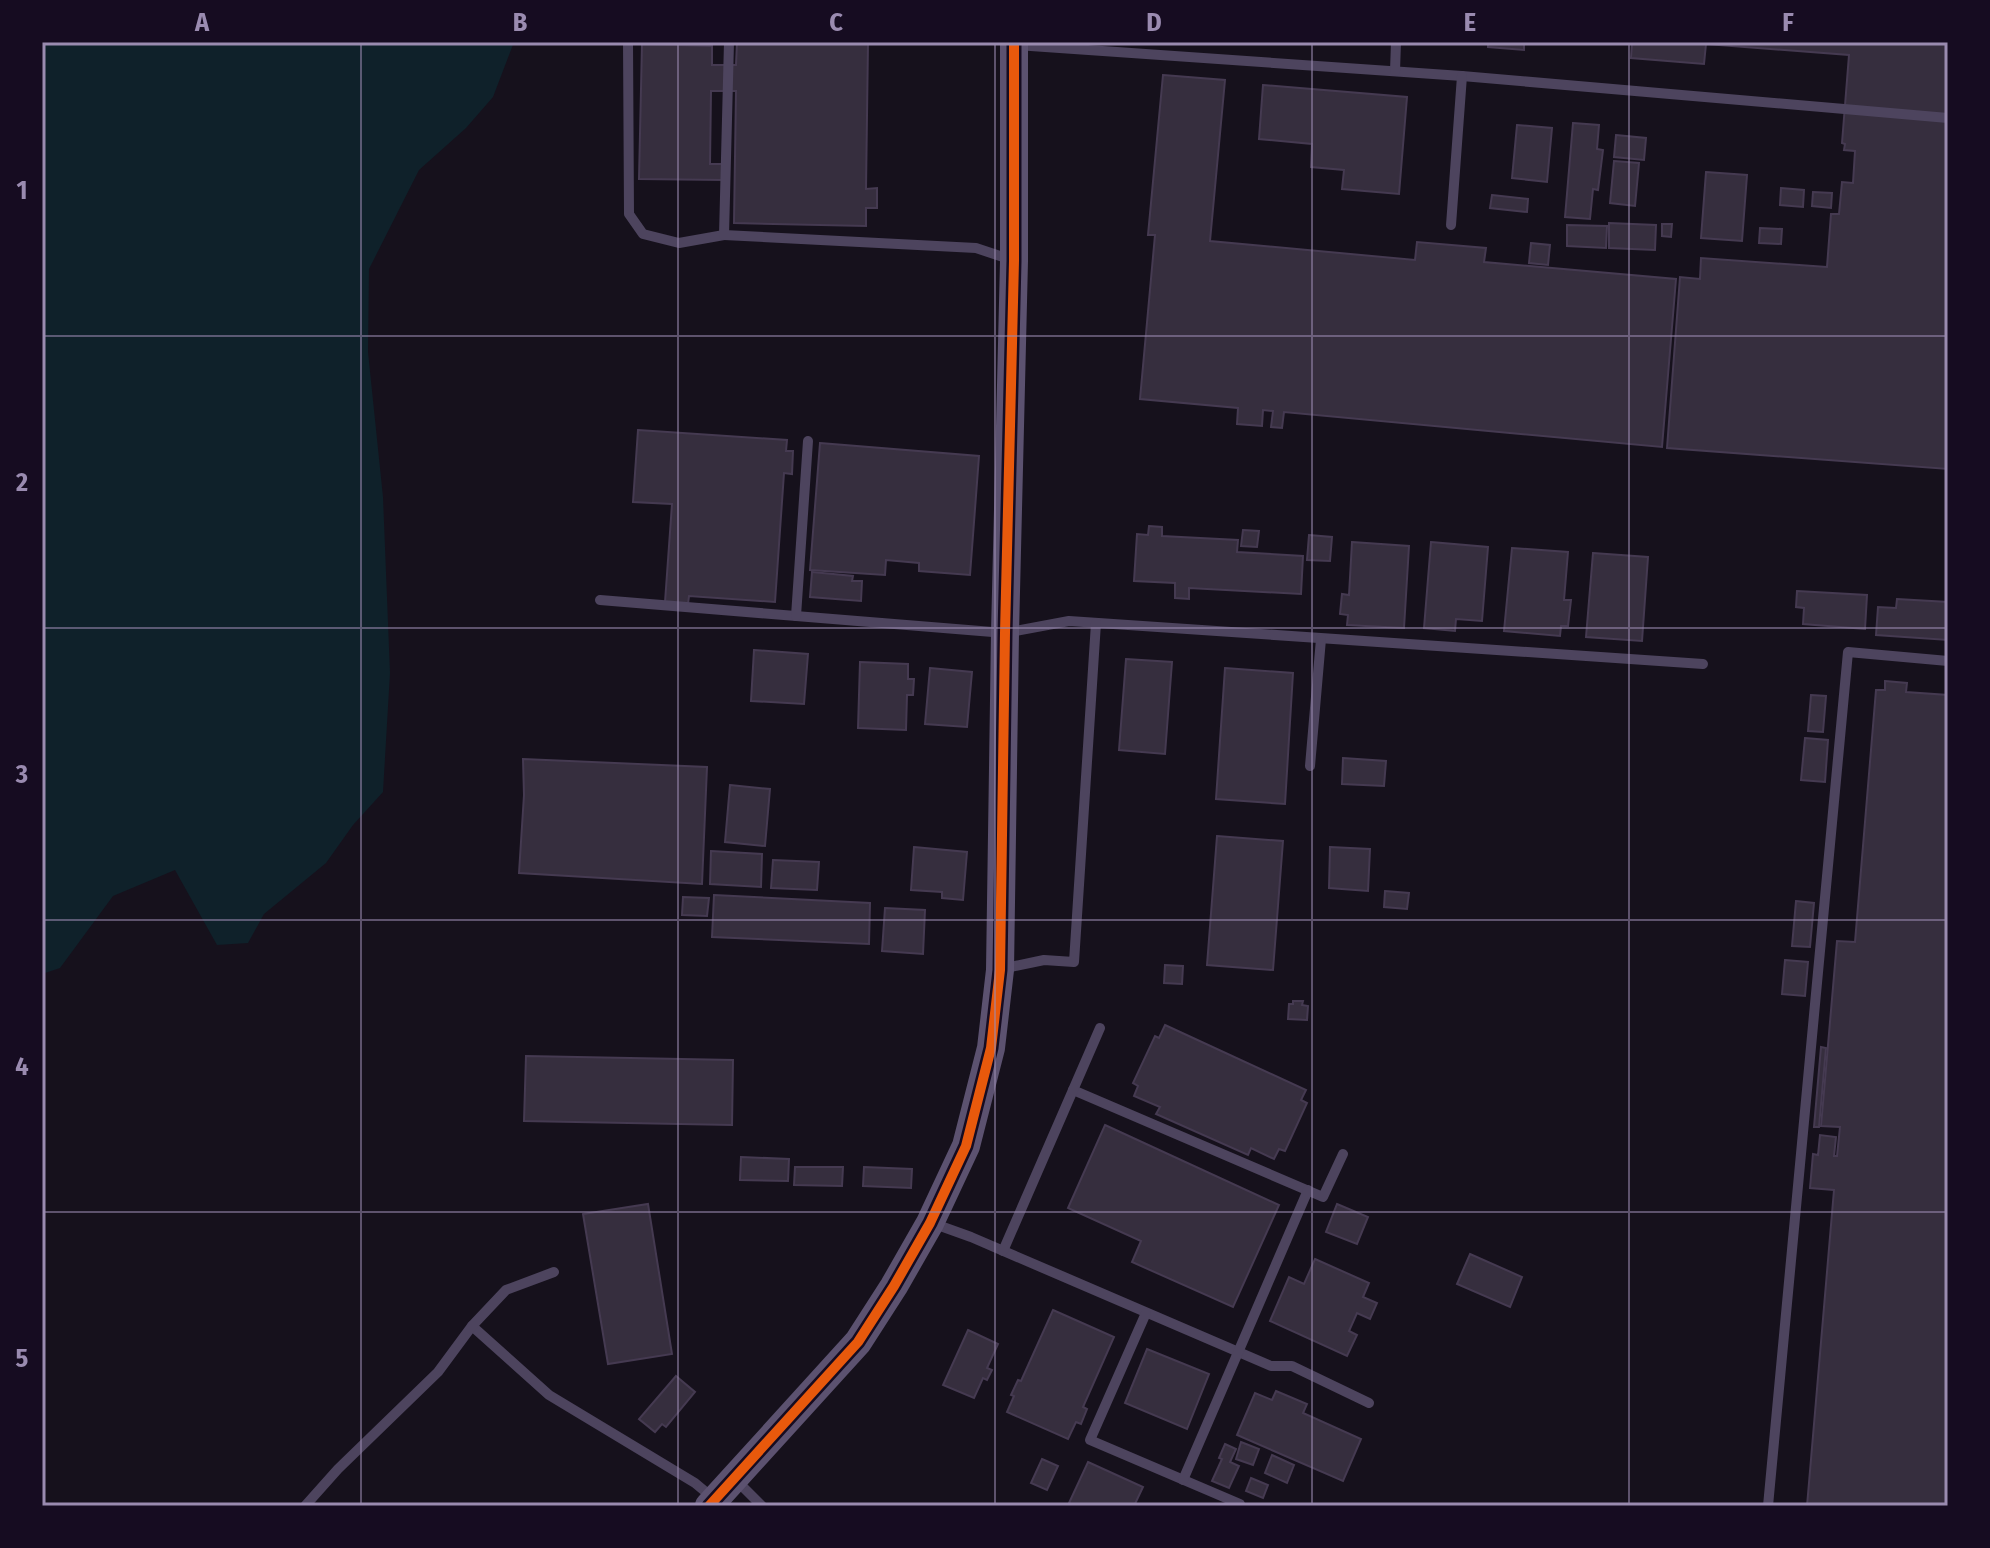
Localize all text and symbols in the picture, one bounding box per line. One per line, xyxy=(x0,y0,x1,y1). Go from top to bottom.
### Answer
text: A xyxy=(194,7,210,38)
text: B xyxy=(513,7,528,38)
text: C xyxy=(829,7,843,38)
text: D xyxy=(1146,7,1162,38)
text: E xyxy=(1464,7,1476,38)
text: F xyxy=(1782,7,1794,38)
text: 1 xyxy=(17,175,28,206)
text: 2 xyxy=(15,467,28,498)
text: 3 xyxy=(15,759,28,790)
text: 4 xyxy=(15,1051,29,1082)
text: 5 xyxy=(16,1343,29,1374)

